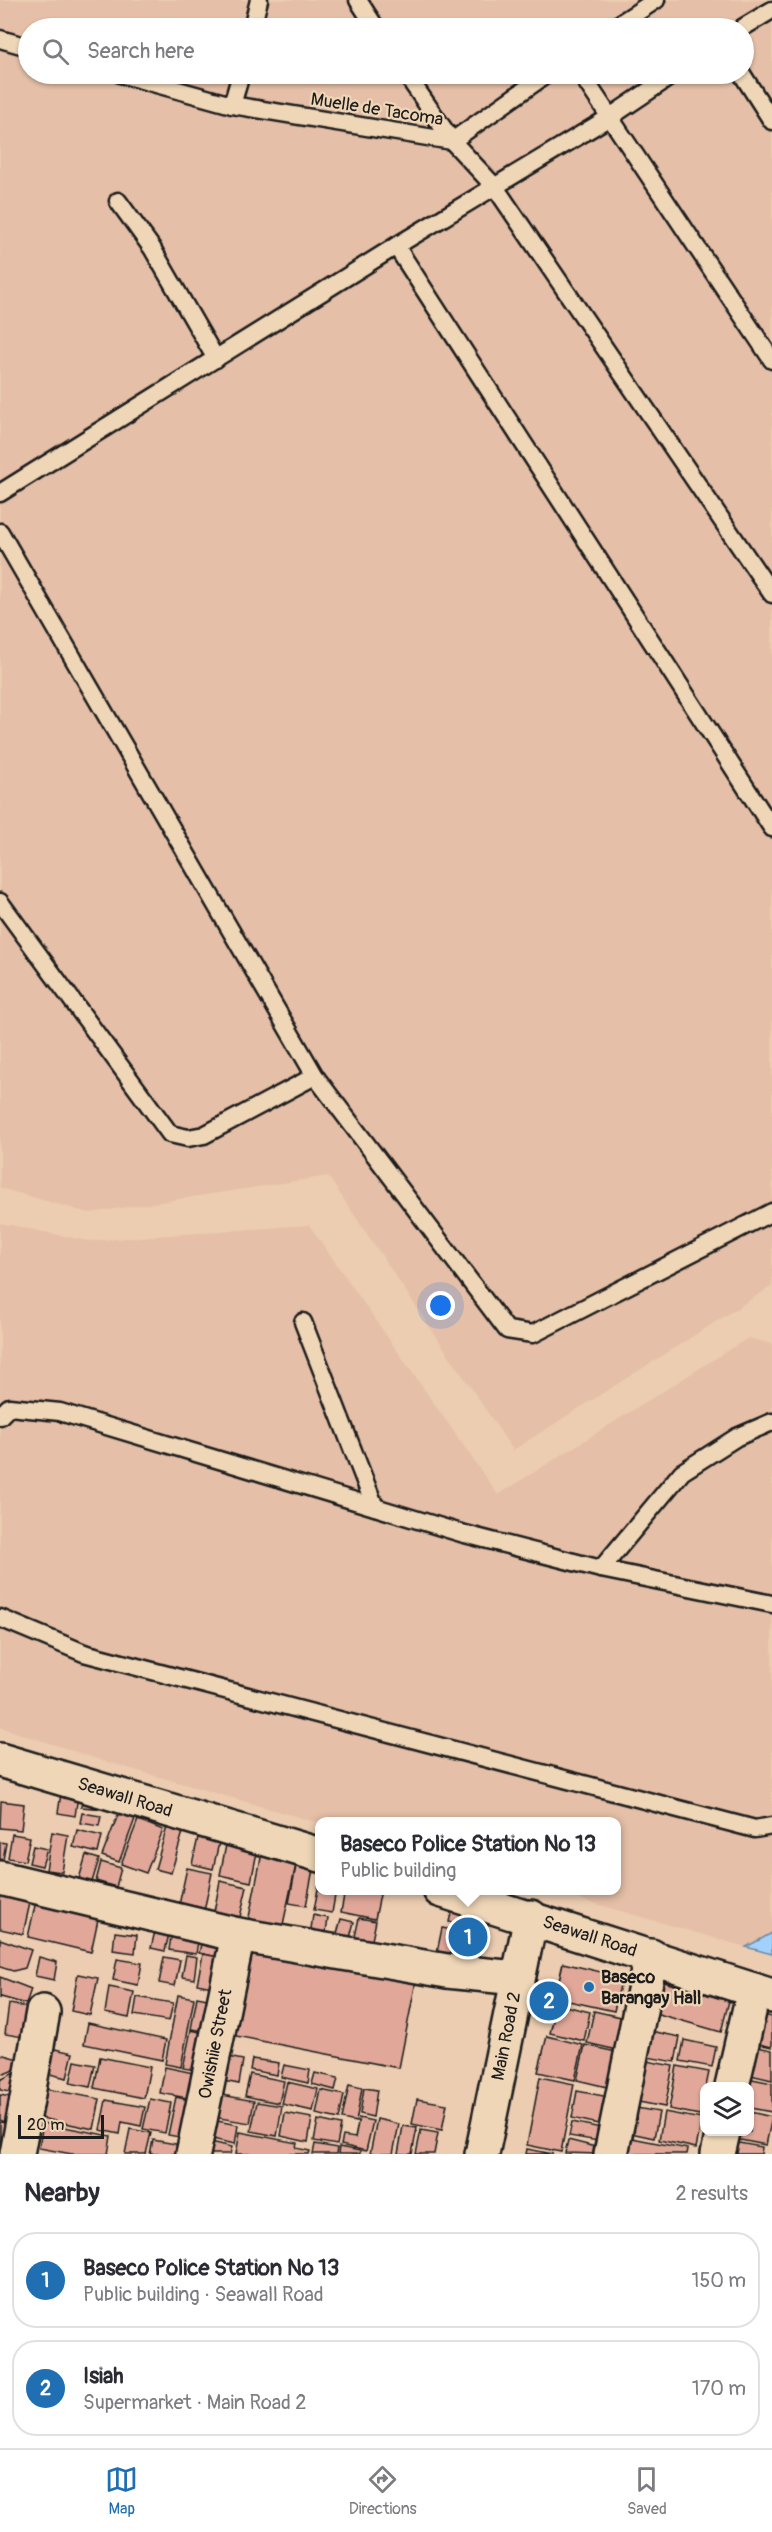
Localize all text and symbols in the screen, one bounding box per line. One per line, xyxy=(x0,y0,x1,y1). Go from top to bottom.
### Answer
search box xyxy=(18,18,754,84)
icon: search xyxy=(39,35,72,68)
text: Search here xyxy=(87,37,194,65)
street label: Muelle de Tacoma xyxy=(309,88,445,131)
your location xyxy=(426,1291,455,1320)
street label: Seawall Road xyxy=(75,1772,175,1823)
popup xyxy=(315,1817,621,1895)
text: Baseco Police Station № 13 xyxy=(340,1830,596,1858)
text: Public building xyxy=(340,1858,456,1883)
street label: Seawall Road xyxy=(540,1910,640,1963)
pin: 1 xyxy=(448,1914,488,1960)
place label: Baseco Barangay Hall xyxy=(601,1966,701,2010)
pin: 2 xyxy=(530,1978,568,2024)
marker: Baseco Barangay Hall xyxy=(582,1980,596,1994)
street label: Owishiie Street xyxy=(194,1986,238,2101)
street label: Main Road 2 xyxy=(487,1990,526,2082)
map controls xyxy=(700,2082,754,2136)
button: layers xyxy=(700,2082,754,2136)
scale bar xyxy=(18,2112,104,2140)
text: 20 m xyxy=(27,2115,65,2135)
text: Nearby xyxy=(24,2177,100,2209)
text: 2 results xyxy=(676,2181,748,2206)
text: Baseco Police Station № 13 xyxy=(83,2254,339,2282)
text: 1 xyxy=(42,2268,49,2293)
text: 150 m xyxy=(692,2268,746,2293)
text: Public building · Seawall Road xyxy=(83,2282,324,2307)
text: Isiah xyxy=(83,2362,124,2390)
text: 2 xyxy=(40,2376,51,2401)
text: 170 m xyxy=(692,2376,746,2401)
text: Supermarket · Main Road 2 xyxy=(83,2390,306,2415)
tab: Map xyxy=(105,2463,138,2519)
tab: Directions xyxy=(349,2463,417,2519)
tab: Saved xyxy=(627,2463,667,2519)

